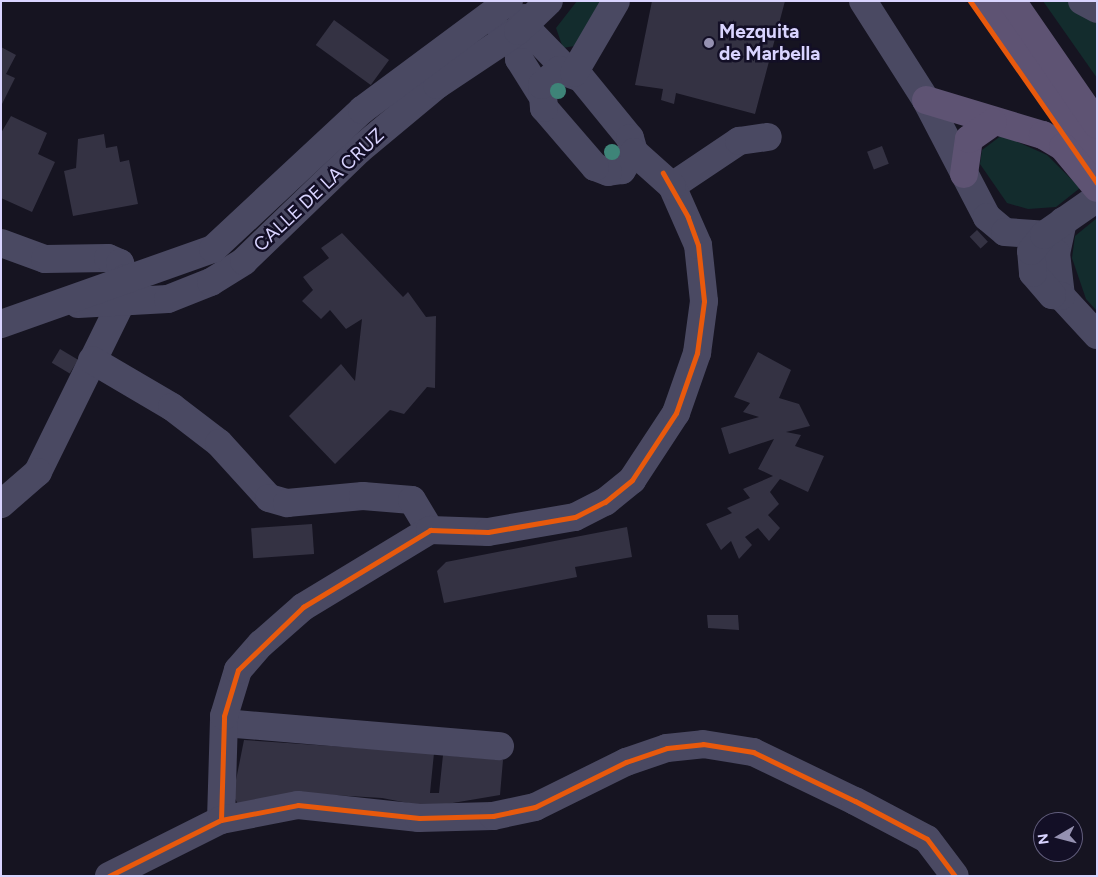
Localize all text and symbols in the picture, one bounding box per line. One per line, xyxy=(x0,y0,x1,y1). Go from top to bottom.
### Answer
place label: Mezquita de Marbella xyxy=(719,21,820,65)
marker: Mezquita de Marbella xyxy=(703,37,715,49)
street label: CALLE DE LA CRUZ xyxy=(249,124,389,256)
north arrow xyxy=(1033,812,1083,862)
text: N xyxy=(1034,832,1053,846)

